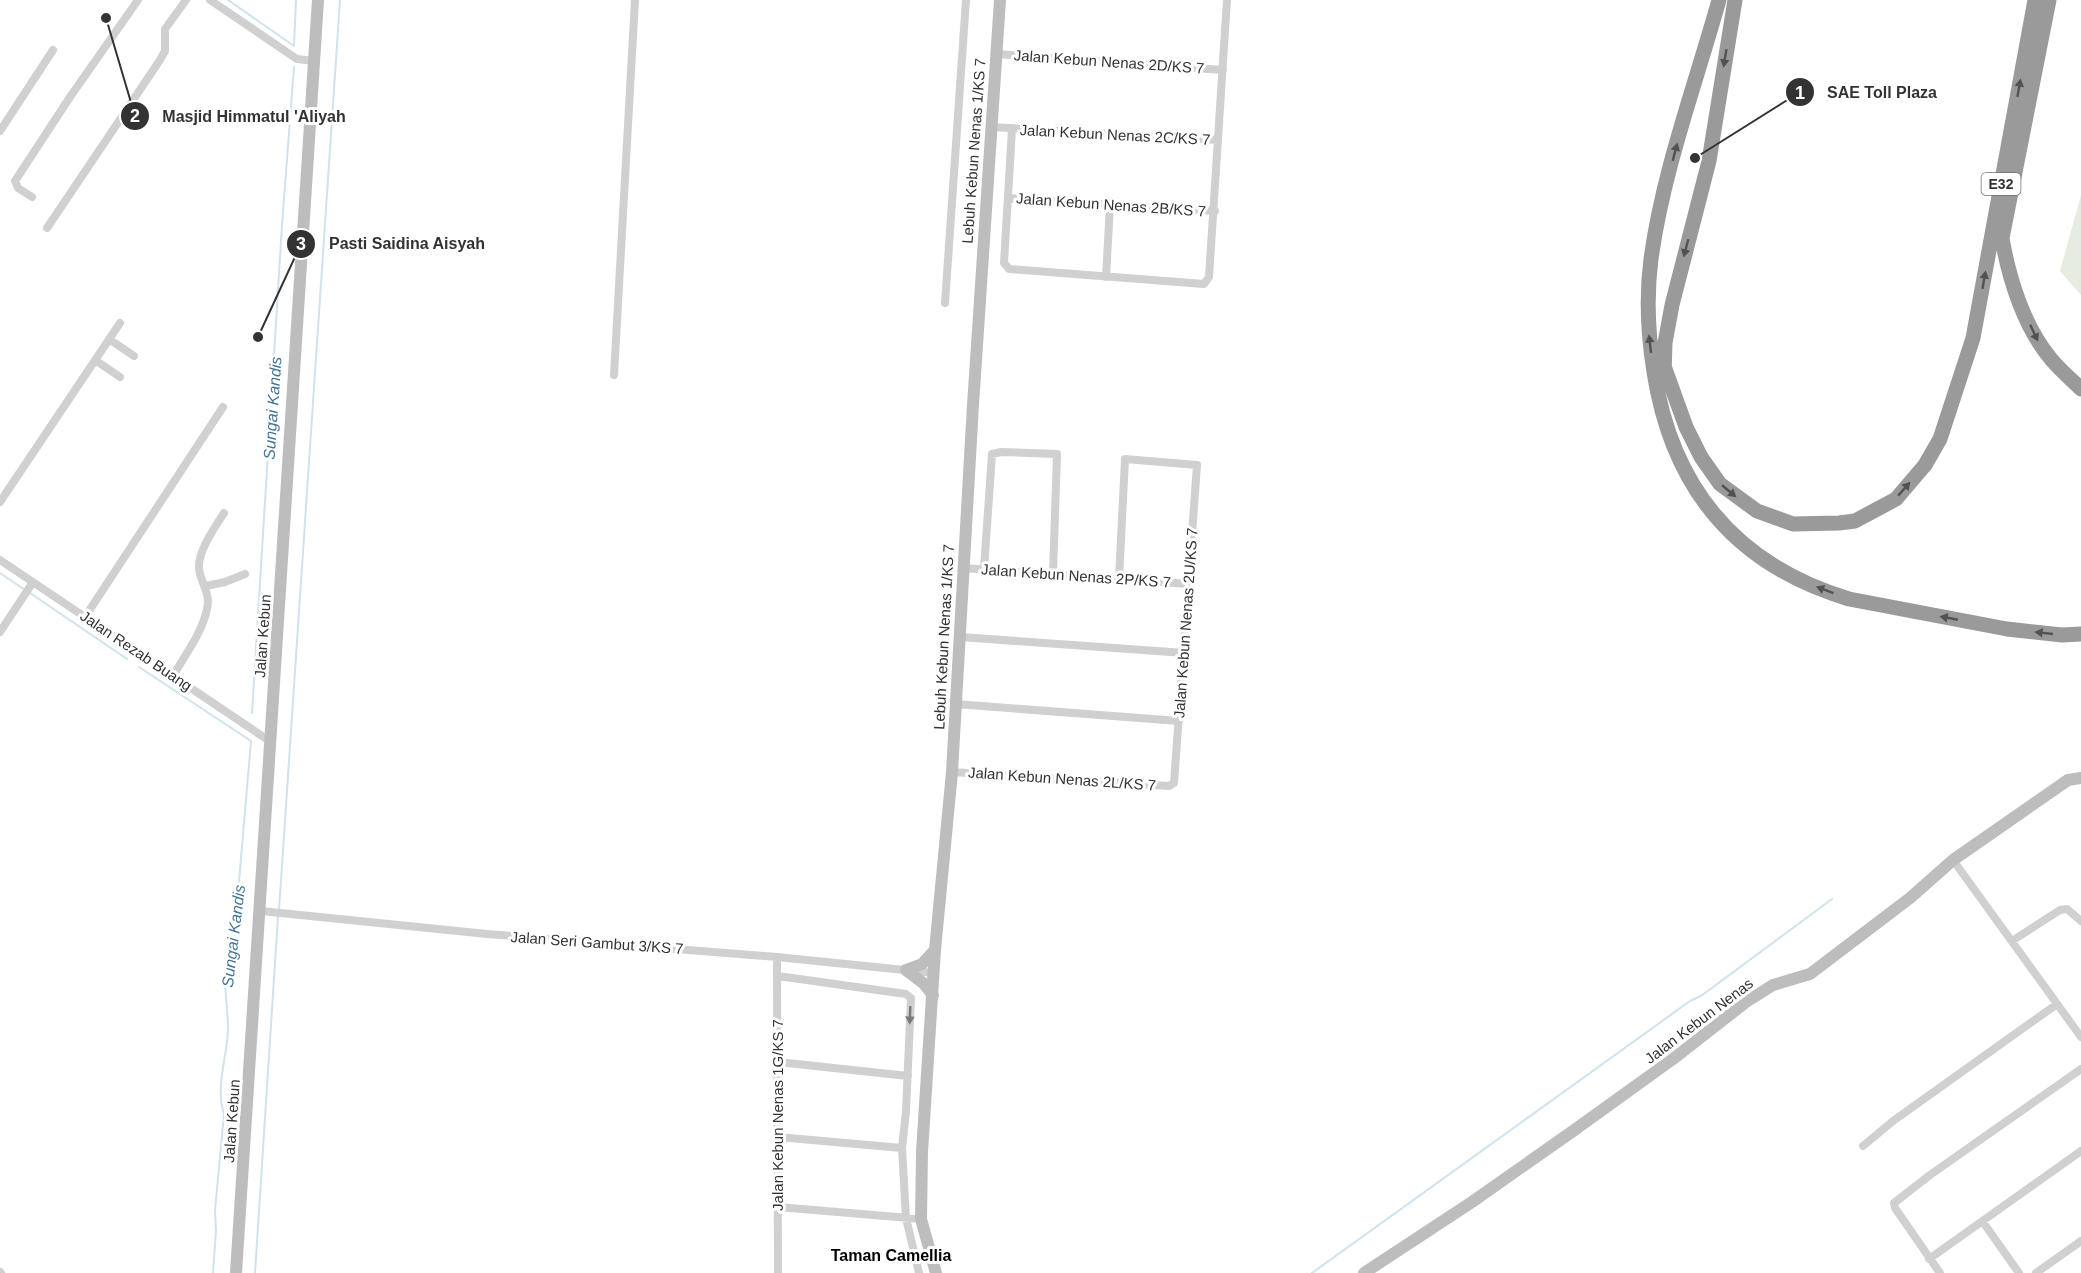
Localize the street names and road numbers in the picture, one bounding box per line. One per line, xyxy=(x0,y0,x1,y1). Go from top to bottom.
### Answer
street label: Jalan Kebun Nenas 2D/KS 7 xyxy=(1013,46,1205,77)
street label: Lebuh Kebun Nenas 1/KS 7 xyxy=(959,58,988,244)
street label: Jalan Kebun Nenas 2C/KS 7 xyxy=(1019,121,1211,148)
road number: E32 xyxy=(1982,173,2020,195)
street label: Jalan Kebun Nenas 2B/KS 7 xyxy=(1016,189,1206,220)
street label: Jalan Kebun Nenas 2U/KS 7 xyxy=(1170,527,1201,719)
street label: Lebuh Kebun Nenas 1/KS 7 xyxy=(930,544,957,730)
street label: Jalan Kebun Nenas 2P/KS 7 xyxy=(981,560,1171,591)
street label: Jalan Kebun xyxy=(251,594,274,678)
street label: Jalan Rezab Buang xyxy=(77,607,195,694)
street label: Jalan Kebun Nenas 2L/KS 7 xyxy=(967,763,1157,794)
street label: Jalan Seri Gambut 3/KS 7 xyxy=(510,928,684,957)
street label: Jalan Kebun Nenas xyxy=(1641,974,1756,1067)
street label: Jalan Kebun Nenas 1G/KS 7 xyxy=(769,1019,786,1211)
street label: Jalan Kebun xyxy=(220,1079,243,1163)

